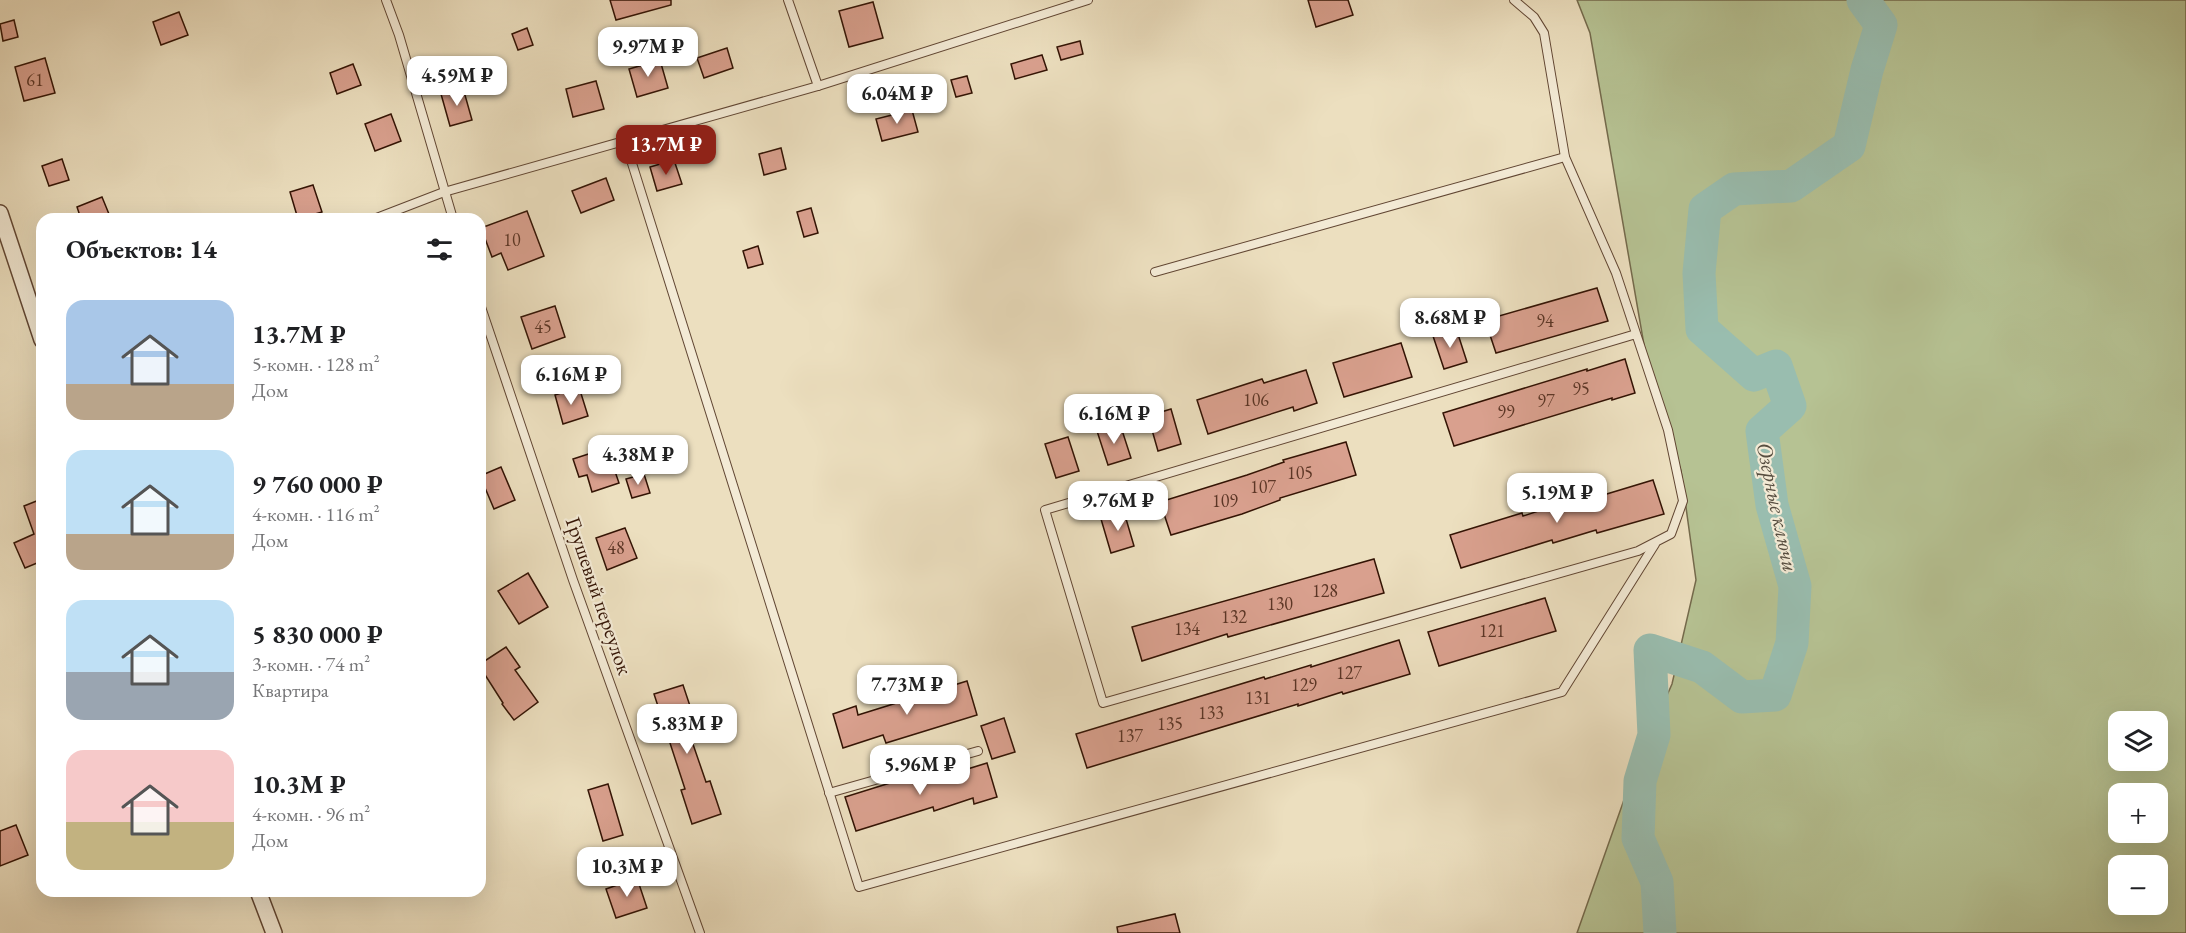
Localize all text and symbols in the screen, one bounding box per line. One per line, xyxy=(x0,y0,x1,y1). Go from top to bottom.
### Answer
pin: 9.97M ₽ xyxy=(593,27,703,78)
text: 9.97M ₽ xyxy=(612,33,684,59)
pin: 4.59M ₽ xyxy=(402,56,512,107)
text: 4.59M ₽ xyxy=(421,62,493,88)
house number: 61 xyxy=(26,68,44,91)
pin: 6.04M ₽ xyxy=(842,74,952,125)
text: 6.04M ₽ xyxy=(861,80,933,106)
pin: 13.7M ₽ xyxy=(611,125,721,176)
text: 13.7M ₽ xyxy=(630,131,702,157)
house number: 10 xyxy=(503,228,521,251)
text: Объектов: 14 xyxy=(66,232,217,266)
icon: filters xyxy=(423,233,456,266)
pin: 8.68M ₽ xyxy=(1395,298,1505,349)
text: 8.68M ₽ xyxy=(1414,304,1486,330)
house number: 94 xyxy=(1536,309,1554,332)
house number: 45 xyxy=(534,315,552,338)
text: 13.7M ₽ xyxy=(252,317,346,351)
icon: home xyxy=(114,324,186,396)
text: 5-комн. · 128 m² xyxy=(252,351,380,377)
pin: 6.16M ₽ xyxy=(516,355,626,406)
text: 6.16M ₽ xyxy=(535,361,607,387)
text: Дом xyxy=(252,377,288,403)
house number: 95 xyxy=(1572,377,1590,400)
house number: 106 xyxy=(1243,388,1269,411)
house number: 97 xyxy=(1537,389,1555,412)
pin: 6.16M ₽ xyxy=(1059,394,1169,445)
text: 6.16M ₽ xyxy=(1078,400,1150,426)
house number: 99 xyxy=(1497,400,1515,423)
pin: 4.38M ₽ xyxy=(583,435,693,486)
water label: Озерные ключи xyxy=(1750,440,1805,574)
text: 4.38M ₽ xyxy=(602,441,674,467)
house number: 105 xyxy=(1287,461,1313,484)
text: 9 760 000 ₽ xyxy=(252,467,383,501)
pin: 5.19M ₽ xyxy=(1502,473,1612,524)
icon: home xyxy=(114,474,186,546)
house number: 107 xyxy=(1250,475,1276,498)
text: 5.19M ₽ xyxy=(1521,479,1593,505)
pin: 9.76M ₽ xyxy=(1063,481,1173,532)
text: 9.76M ₽ xyxy=(1082,487,1154,513)
house number: 109 xyxy=(1212,489,1238,512)
text: 4-комн. · 116 m² xyxy=(252,501,380,527)
street label: Грушевый переулок xyxy=(560,513,639,678)
text: Дом xyxy=(252,527,288,553)
house number: 48 xyxy=(607,536,625,559)
house number: 128 xyxy=(1312,579,1338,602)
house number: 130 xyxy=(1267,592,1293,615)
house number: 132 xyxy=(1221,605,1247,628)
text: 5 830 000 ₽ xyxy=(252,617,383,651)
house number: 134 xyxy=(1174,617,1200,640)
house number: 121 xyxy=(1479,619,1505,642)
icon: home xyxy=(114,624,186,696)
text: 3-комн. · 74 m² xyxy=(252,651,370,677)
house number: 127 xyxy=(1336,661,1362,684)
pin: 7.73M ₽ xyxy=(852,665,962,716)
text: 7.73M ₽ xyxy=(871,671,943,697)
house number: 129 xyxy=(1291,673,1317,696)
text: Квартира xyxy=(252,677,329,703)
house number: 131 xyxy=(1245,686,1271,709)
house number: 133 xyxy=(1198,701,1224,724)
pin: 5.83M ₽ xyxy=(632,704,742,755)
text: 5.83M ₽ xyxy=(651,710,723,736)
map controls xyxy=(2108,711,2168,915)
button: layers xyxy=(2108,711,2168,771)
house number: 135 xyxy=(1157,712,1183,735)
house number: 137 xyxy=(1117,724,1143,747)
pin: 5.96M ₽ xyxy=(865,745,975,796)
text: 5.96M ₽ xyxy=(884,751,956,777)
text: 10.3M ₽ xyxy=(252,767,346,801)
icon: home xyxy=(114,774,186,846)
button: + xyxy=(2108,783,2168,843)
text: 4-комн. · 96 m² xyxy=(252,801,370,827)
text: Дом xyxy=(252,827,288,853)
pin: 10.3M ₽ xyxy=(572,847,682,898)
text: 10.3M ₽ xyxy=(591,853,663,879)
button: − xyxy=(2108,855,2168,915)

